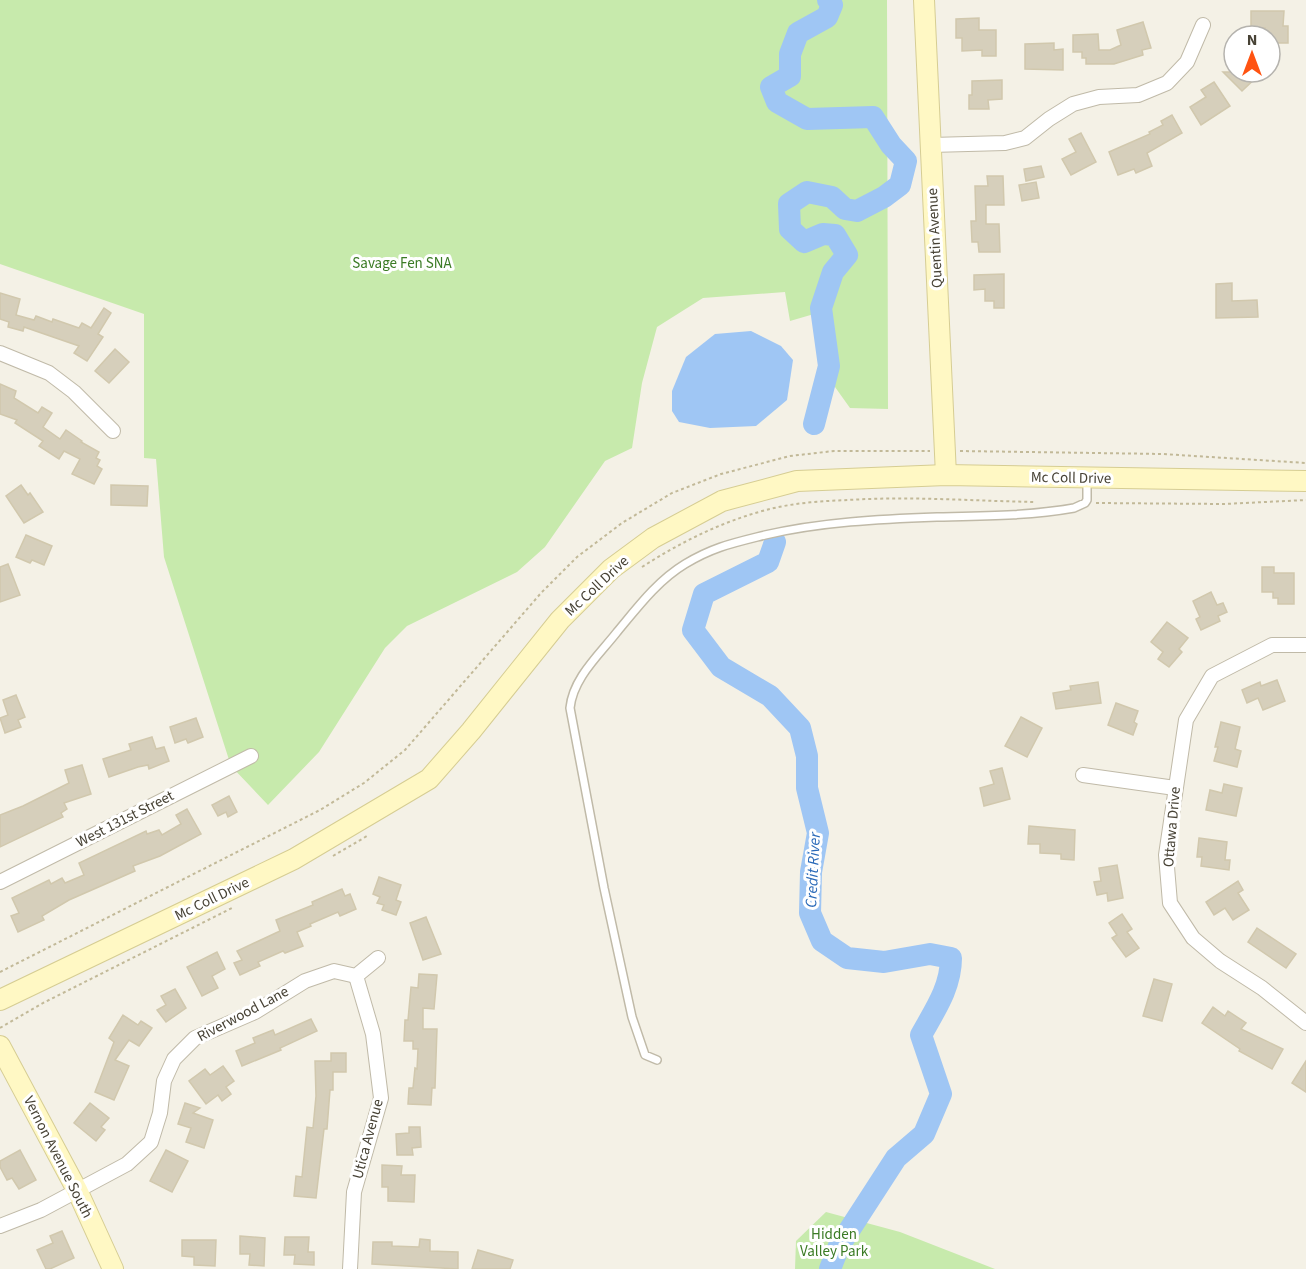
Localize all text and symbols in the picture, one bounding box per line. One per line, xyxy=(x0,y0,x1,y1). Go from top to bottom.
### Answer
north arrow xyxy=(1222,24,1282,84)
text: N xyxy=(1247,29,1257,51)
street label: Quentin Avenue xyxy=(922,188,948,288)
park label: Savage Fen SNA xyxy=(352,253,453,274)
street label: Mc Coll Drive xyxy=(1031,467,1111,489)
street label: Mc Coll Drive xyxy=(560,551,634,621)
street label: West 131st Street xyxy=(72,785,178,853)
street label: Ottawa Drive xyxy=(1158,786,1186,868)
water label: Credit River xyxy=(800,830,826,908)
street label: Mc Coll Drive xyxy=(171,872,253,926)
street label: Riverwood Lane xyxy=(194,981,292,1047)
street label: Vernon Avenue South xyxy=(18,1092,98,1222)
street label: Utica Avenue xyxy=(347,1097,389,1181)
park label: Hidden Valley Park xyxy=(800,1224,869,1262)

